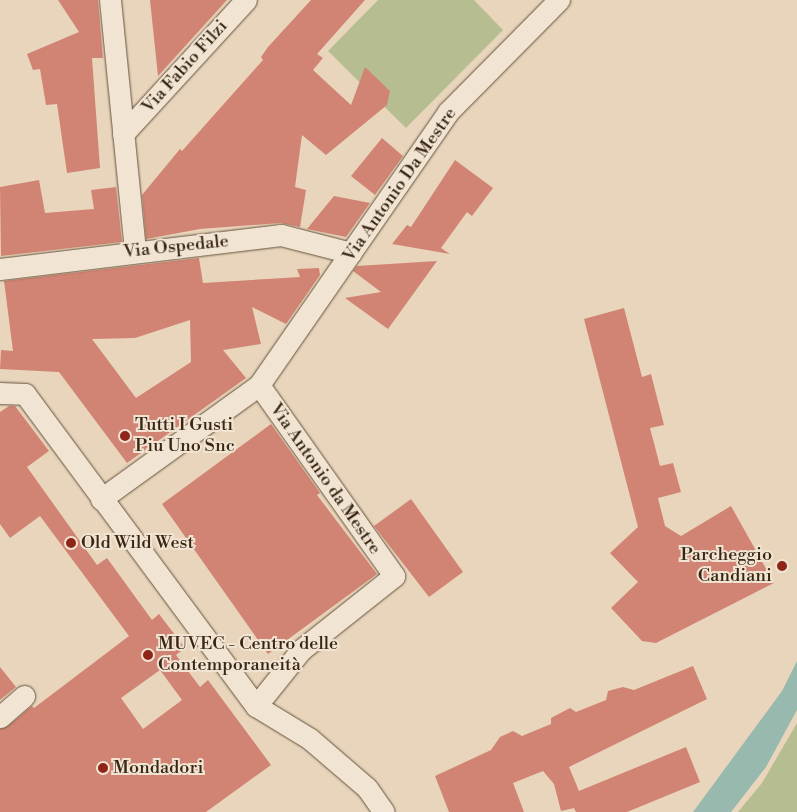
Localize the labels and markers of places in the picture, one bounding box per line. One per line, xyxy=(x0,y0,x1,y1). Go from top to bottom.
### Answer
place label: Tutti I Gusti Piu Uno Snc xyxy=(135,415,235,458)
marker: Tutti I Gusti Piu Uno Snc xyxy=(119,430,131,442)
place label: Old Wild West xyxy=(81,532,194,554)
marker: Old Wild West xyxy=(65,537,77,549)
place label: Parcheggio Candiani xyxy=(680,545,772,588)
marker: Parcheggio Candiani xyxy=(776,560,788,572)
place label: MUVEC - Centro delle Contemporaneità xyxy=(158,634,338,676)
marker: MUVEC - Centro delle Contemporaneità xyxy=(142,649,154,661)
place label: Mondadori xyxy=(113,757,204,779)
marker: Mondadori xyxy=(97,762,109,774)

